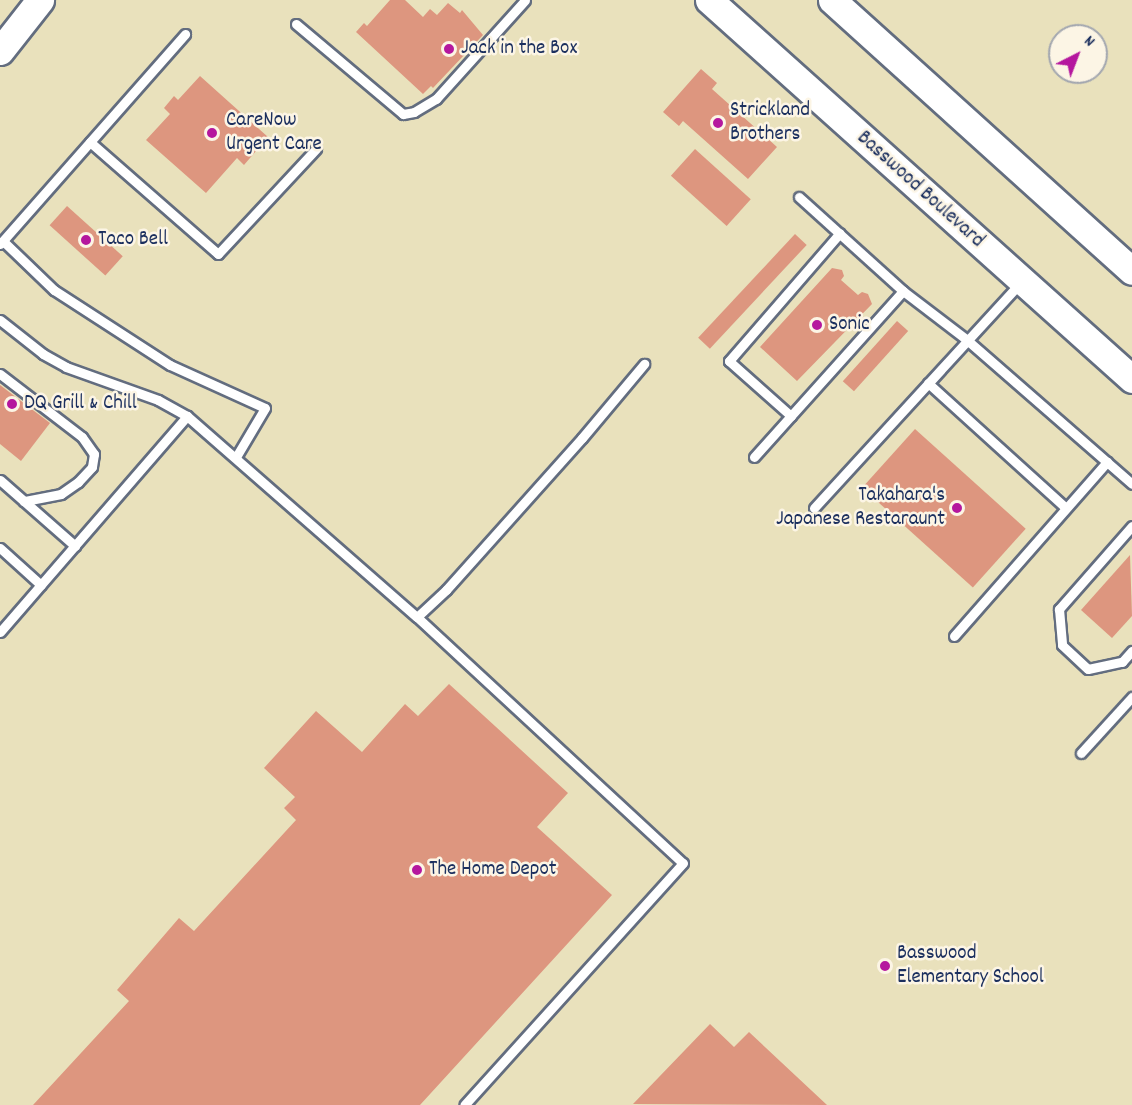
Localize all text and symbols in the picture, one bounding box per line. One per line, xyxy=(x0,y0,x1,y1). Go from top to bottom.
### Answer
north arrow xyxy=(1048,24,1108,84)
text: N xyxy=(1078,31,1100,53)
place label: Jack in the Box xyxy=(461,36,577,62)
marker: Jack in the Box xyxy=(442,42,456,56)
place label: Strickland Brothers xyxy=(730,98,810,148)
place label: CareNow Urgent Care xyxy=(226,108,322,158)
marker: Strickland Brothers xyxy=(711,116,725,130)
marker: CareNow Urgent Care xyxy=(203,124,221,142)
street label: Basswood Boulevard xyxy=(851,126,989,254)
place label: Taco Bell xyxy=(98,227,168,253)
marker: Taco Bell xyxy=(79,233,93,247)
place label: Sonic xyxy=(829,312,870,338)
marker: Sonic xyxy=(810,318,824,332)
place label: DQ Grill & Chill xyxy=(24,391,137,417)
marker: DQ Grill & Chill xyxy=(5,397,19,411)
place label: Takahara's Japanese Restaraunt xyxy=(776,483,945,533)
marker: Takahara's Japanese Restaraunt xyxy=(950,501,964,515)
place label: The Home Depot xyxy=(429,857,556,883)
marker: The Home Depot xyxy=(410,863,424,877)
place label: Basswood Elementary School xyxy=(897,941,1044,991)
marker: Basswood Elementary School xyxy=(878,959,892,973)

